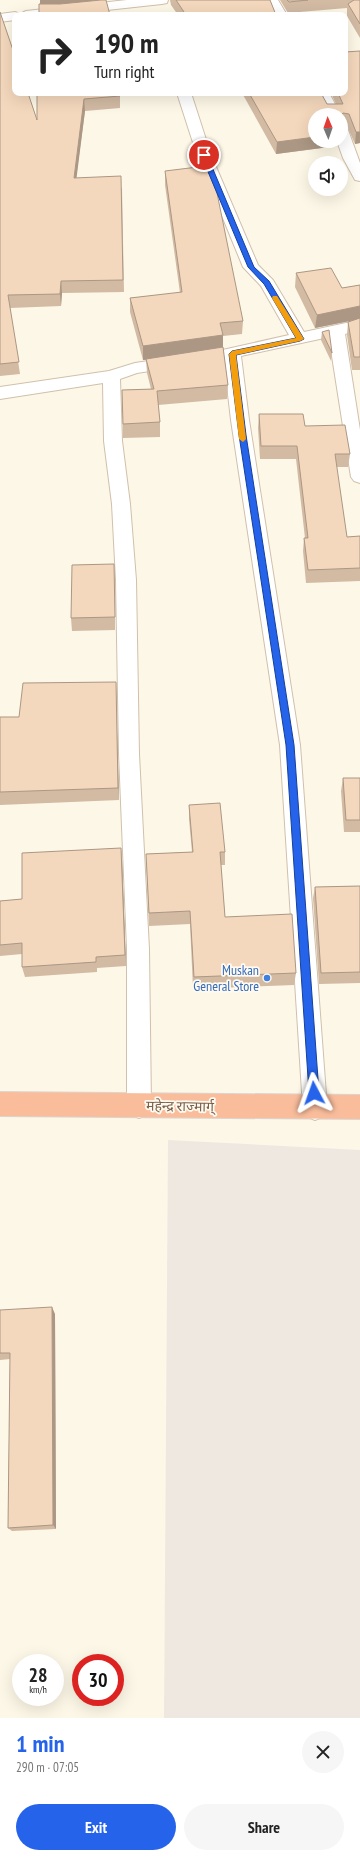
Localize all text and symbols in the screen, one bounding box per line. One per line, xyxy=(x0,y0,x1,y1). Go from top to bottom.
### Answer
text: 190 m xyxy=(94,24,158,61)
icon: right xyxy=(28,28,80,80)
text: Turn right xyxy=(94,60,154,83)
north arrow xyxy=(308,108,348,148)
map controls xyxy=(308,108,348,196)
pin xyxy=(187,138,221,172)
icon: arrive xyxy=(193,144,215,166)
button: sound xyxy=(308,156,348,196)
place label: Muskan General Store xyxy=(193,961,259,995)
marker: Muskan General Store xyxy=(262,973,272,983)
position arrow xyxy=(293,1072,335,1114)
street label: महेन्द्र राज्मार्ग् xyxy=(146,1096,216,1117)
speed limit sign: 30 xyxy=(72,1654,124,1706)
text: 28 xyxy=(28,1662,48,1688)
text: km/h xyxy=(29,1683,47,1696)
text: 1 min xyxy=(16,1728,64,1759)
button: close xyxy=(302,1731,344,1773)
text: 290 m · 07:05 xyxy=(16,1759,79,1776)
button: Exit xyxy=(16,1804,176,1850)
button: Share xyxy=(184,1804,344,1850)

